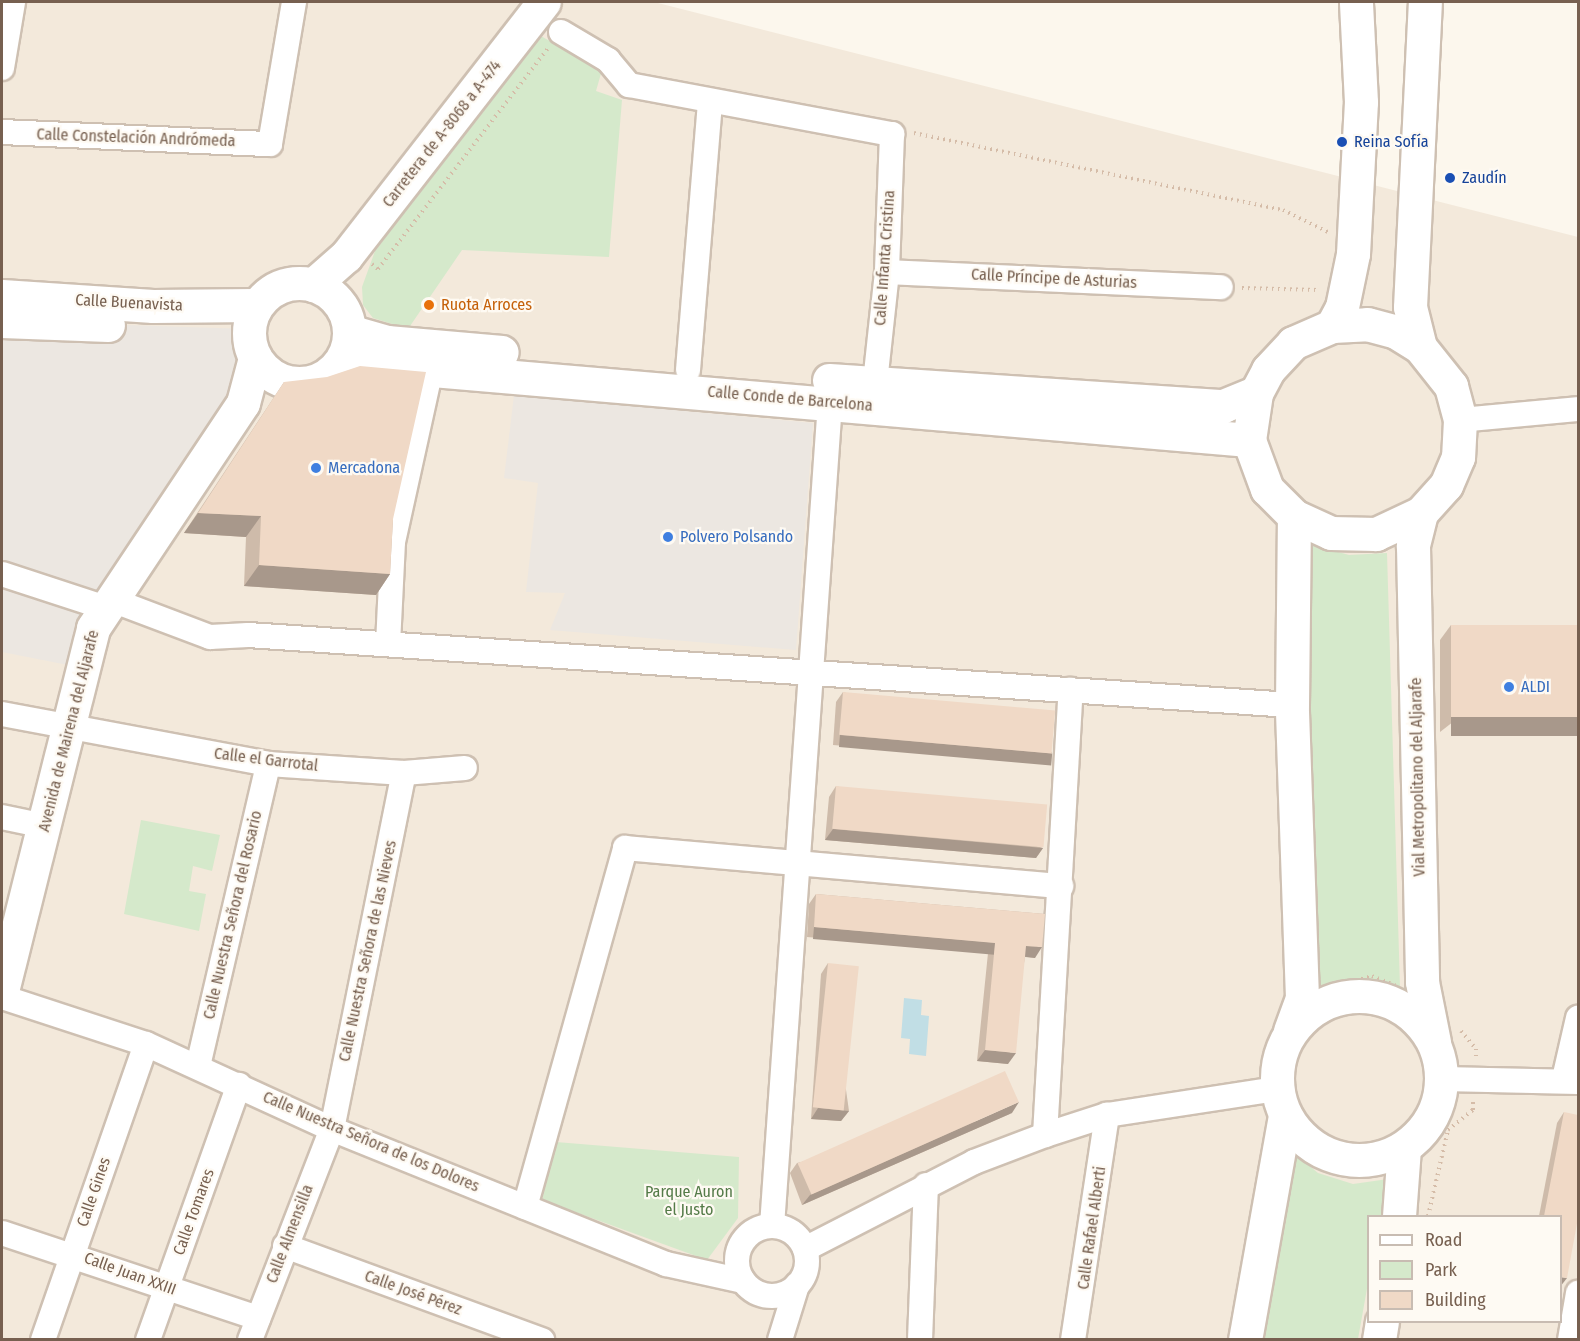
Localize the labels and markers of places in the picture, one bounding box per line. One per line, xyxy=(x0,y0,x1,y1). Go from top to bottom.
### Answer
place label: Reina Sofía xyxy=(1354,132,1429,152)
marker: Reina Sofía xyxy=(1335,135,1349,149)
place label: Zaudín xyxy=(1462,168,1507,188)
marker: Zaudín xyxy=(1443,171,1457,185)
place label: Ruota Arroces xyxy=(441,295,532,315)
marker: Ruota Arroces xyxy=(422,298,436,312)
place label: Mercadona xyxy=(328,458,400,478)
marker: Mercadona xyxy=(309,461,323,475)
place label: Polvero Polsando xyxy=(680,527,793,547)
marker: Polvero Polsando xyxy=(661,530,675,544)
place label: ALDI xyxy=(1521,677,1550,697)
marker: ALDI xyxy=(1502,680,1516,694)

